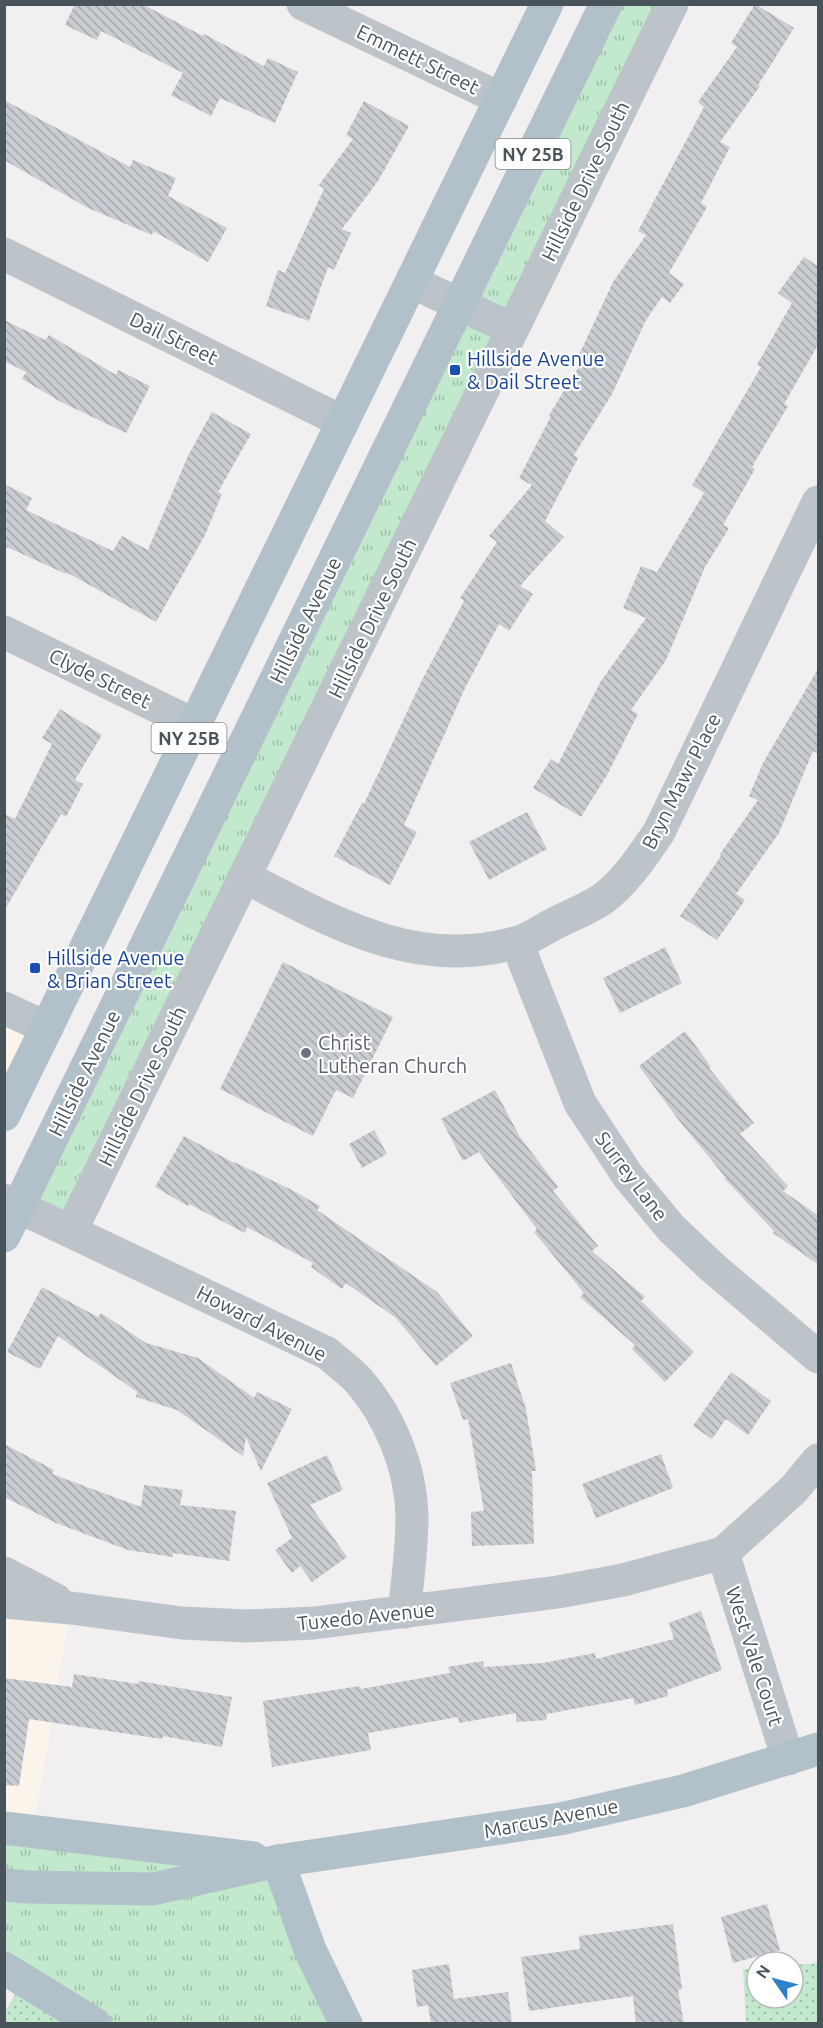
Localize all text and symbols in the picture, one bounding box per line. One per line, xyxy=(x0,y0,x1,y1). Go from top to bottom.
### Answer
street label: Emmett Street xyxy=(353,20,483,99)
street label: Hillside Drive South xyxy=(536,97,634,265)
road number: NY 25B xyxy=(496,139,570,169)
street label: Dail Street xyxy=(126,307,222,369)
place label: Hillside Avenue & Dail Street xyxy=(467,347,605,393)
marker: Hillside Avenue & Dail Street xyxy=(448,363,462,377)
street label: Hillside Drive South xyxy=(323,534,421,702)
street label: Hillside Avenue xyxy=(265,553,345,687)
street label: Clyde Street xyxy=(45,643,155,713)
street label: Bryn Mawr Place xyxy=(637,709,725,853)
road number: NY 25B xyxy=(152,723,226,753)
place label: Hillside Avenue & Brian Street xyxy=(47,946,185,992)
marker: Hillside Avenue & Brian Street xyxy=(28,961,42,975)
street label: Hillside Drive South xyxy=(93,1002,191,1170)
street label: Hillside Avenue xyxy=(44,1006,124,1140)
place label: Christ Lutheran Church xyxy=(318,1031,467,1077)
marker: Christ Lutheran Church xyxy=(299,1046,313,1060)
street label: Surrey Lane xyxy=(591,1127,673,1225)
street label: Howard Avenue xyxy=(193,1280,331,1366)
street label: West Vale Court xyxy=(722,1584,788,1728)
street label: Tuxedo Avenue xyxy=(296,1597,436,1635)
street label: Marcus Avenue xyxy=(482,1794,620,1842)
north arrow xyxy=(745,1950,805,2010)
text: N xyxy=(752,1961,774,1981)

